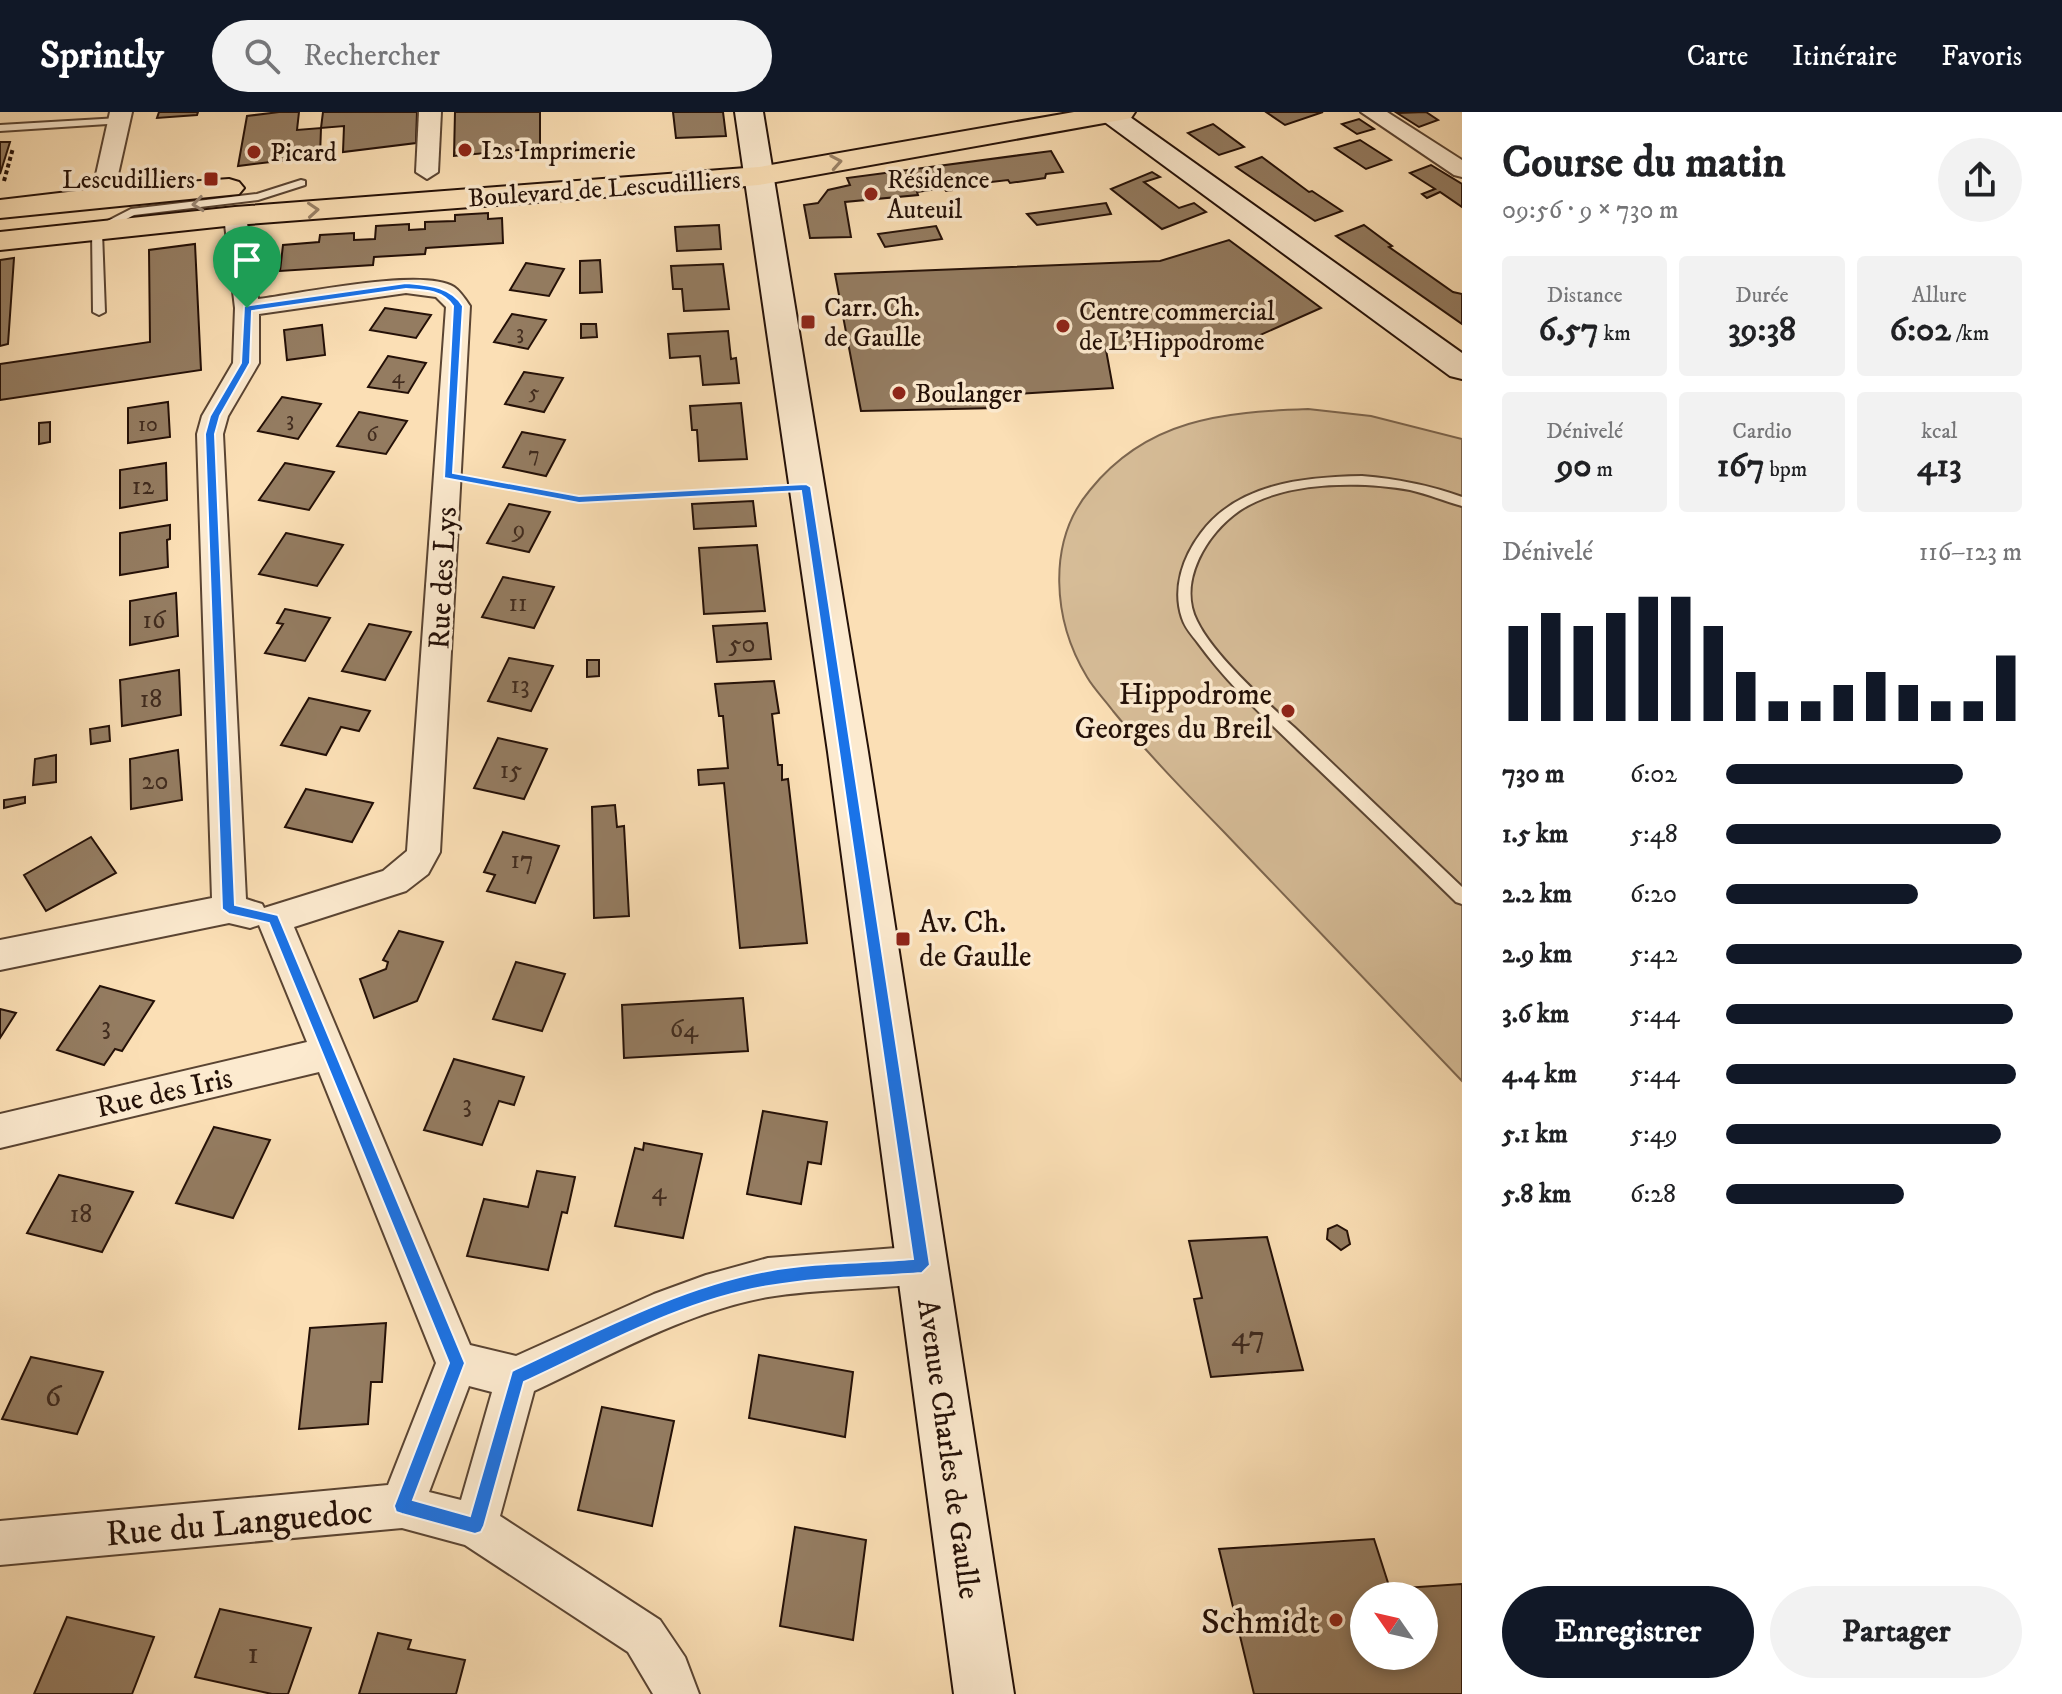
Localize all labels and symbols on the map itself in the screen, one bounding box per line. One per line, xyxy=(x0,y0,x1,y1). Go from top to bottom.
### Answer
place label: I2s Imprimerie xyxy=(481,135,636,168)
place label: Picard xyxy=(270,137,337,170)
marker: I2s Imprimerie xyxy=(456,141,474,159)
marker: Picard xyxy=(245,143,263,161)
one-way arrow xyxy=(829,155,843,172)
place label: Lescudilliers xyxy=(62,164,195,197)
street label: Boulevard de Lescudilliers xyxy=(467,164,741,215)
place label: Résidence Auteuil xyxy=(887,164,990,227)
marker: Lescudilliers xyxy=(202,170,220,188)
marker: Résidence Auteuil xyxy=(862,185,880,203)
one-way arrow xyxy=(191,195,205,212)
one-way arrow xyxy=(307,202,320,219)
pin xyxy=(213,226,281,308)
place label: Carr. Ch. de Gaulle xyxy=(824,292,921,355)
place label: Centre commercial de L’Hippodrome xyxy=(1079,296,1275,359)
marker: Carr. Ch. de Gaulle xyxy=(799,313,817,331)
marker: Centre commercial de L’Hippodrome xyxy=(1054,317,1072,335)
house number: 3 xyxy=(516,319,524,346)
house number: 4 xyxy=(392,363,406,390)
place label: Boulanger xyxy=(915,378,1023,411)
house number: 5 xyxy=(529,379,540,406)
marker: Boulanger xyxy=(890,384,908,402)
house number: 3 xyxy=(286,406,294,433)
house number: 10 xyxy=(138,411,158,438)
house number: 6 xyxy=(366,421,379,448)
house number: 7 xyxy=(528,441,540,468)
house number: 12 xyxy=(132,470,154,503)
street label: Rue des Lys xyxy=(421,506,466,650)
house number: 9 xyxy=(511,513,525,546)
house number: 11 xyxy=(508,587,528,620)
house number: 16 xyxy=(143,604,167,637)
house number: 50 xyxy=(729,628,755,661)
house number: 13 xyxy=(510,669,530,702)
place label: Hippodrome Georges du Breil xyxy=(1074,677,1272,748)
house number: 18 xyxy=(140,683,162,716)
marker: Hippodrome Georges du Breil xyxy=(1279,702,1297,720)
house number: 15 xyxy=(500,754,522,787)
house number: 20 xyxy=(142,765,168,798)
house number: 17 xyxy=(510,844,534,877)
place label: Av. Ch. de Gaulle xyxy=(919,905,1031,976)
marker: Av. Ch. de Gaulle xyxy=(894,930,912,948)
house number: 3 xyxy=(101,1010,111,1043)
house number: 64 xyxy=(670,1013,699,1046)
street label: Rue des Iris xyxy=(93,1060,236,1127)
house number: 3 xyxy=(462,1088,472,1121)
house number: 4 xyxy=(652,1175,668,1208)
house number: 18 xyxy=(70,1198,92,1231)
street label: Avenue Charles de Gaulle xyxy=(908,1297,987,1602)
house number: 47 xyxy=(1231,1317,1265,1357)
house number: 6 xyxy=(45,1377,63,1417)
street label: Rue du Languedoc xyxy=(104,1489,375,1558)
north arrow xyxy=(1350,1582,1438,1670)
place label: Schmidt xyxy=(1201,1600,1320,1645)
marker: Schmidt xyxy=(1327,1611,1345,1629)
house number: 1 xyxy=(247,1634,259,1674)

